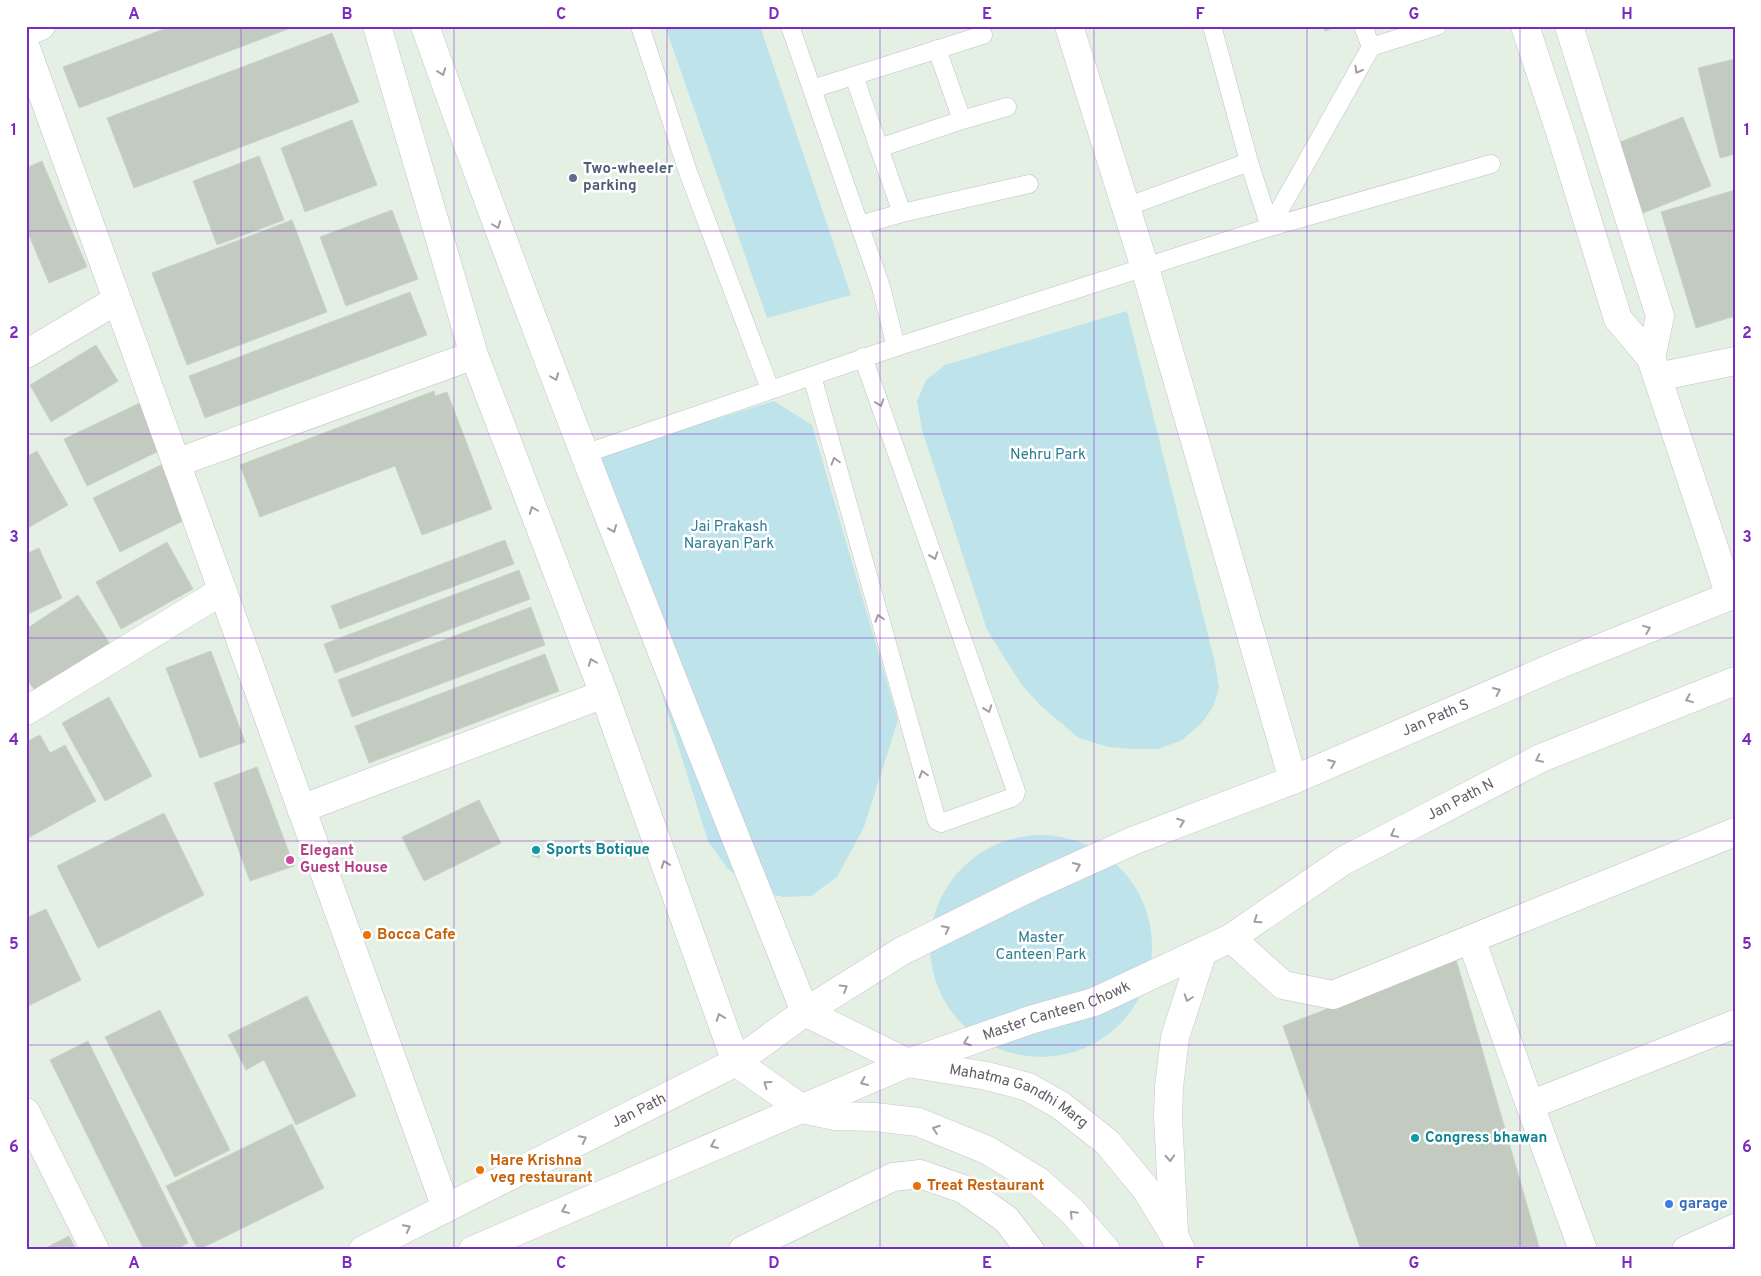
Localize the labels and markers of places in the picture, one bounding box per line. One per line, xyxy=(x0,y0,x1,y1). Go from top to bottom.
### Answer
place label: Two-wheeler parking xyxy=(583,160,674,196)
marker: Two-wheeler parking xyxy=(567,172,579,184)
place label: Sports Botique xyxy=(546,841,650,860)
place label: Elegant Guest House xyxy=(300,842,388,878)
marker: Sports Botique xyxy=(530,844,542,856)
marker: Elegant Guest House xyxy=(284,854,296,866)
place label: Bocca Cafe xyxy=(377,926,456,945)
marker: Bocca Cafe xyxy=(361,929,373,941)
place label: Congress bhawan xyxy=(1425,1129,1547,1148)
marker: Congress bhawan xyxy=(1409,1132,1421,1144)
place label: Hare Krishna veg restaurant xyxy=(490,1152,593,1188)
marker: Hare Krishna veg restaurant xyxy=(474,1164,486,1176)
place label: Treat Restaurant xyxy=(927,1177,1044,1196)
marker: Treat Restaurant xyxy=(911,1180,923,1192)
place label: garage xyxy=(1679,1195,1728,1214)
marker: garage xyxy=(1663,1198,1675,1210)

